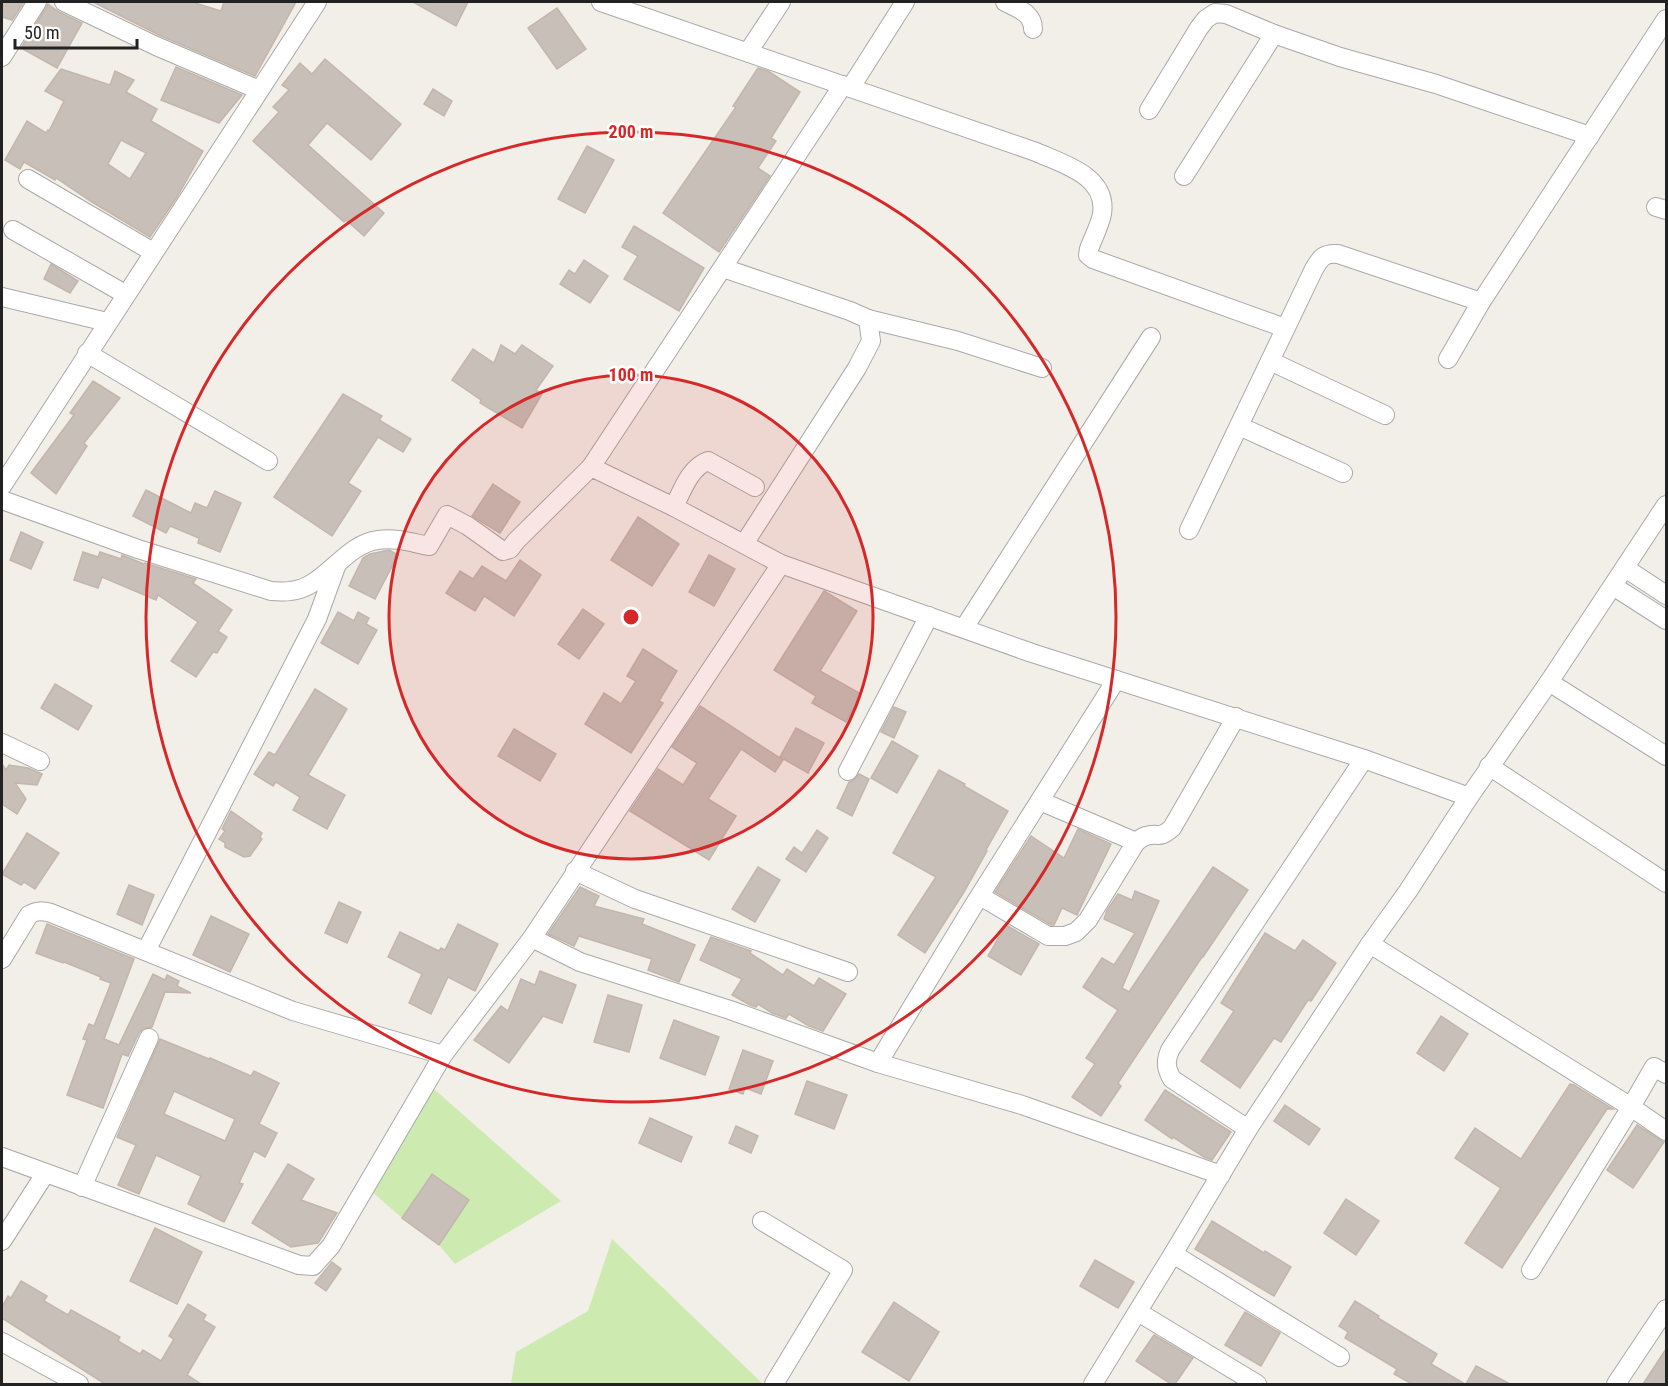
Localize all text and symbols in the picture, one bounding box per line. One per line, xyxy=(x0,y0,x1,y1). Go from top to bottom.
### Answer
scale bar xyxy=(15,12,136,50)
text: 50 m xyxy=(24,22,59,43)
text: 200 m xyxy=(609,121,653,142)
text: 100 m xyxy=(609,364,653,385)
centre of rings xyxy=(621,607,641,627)

